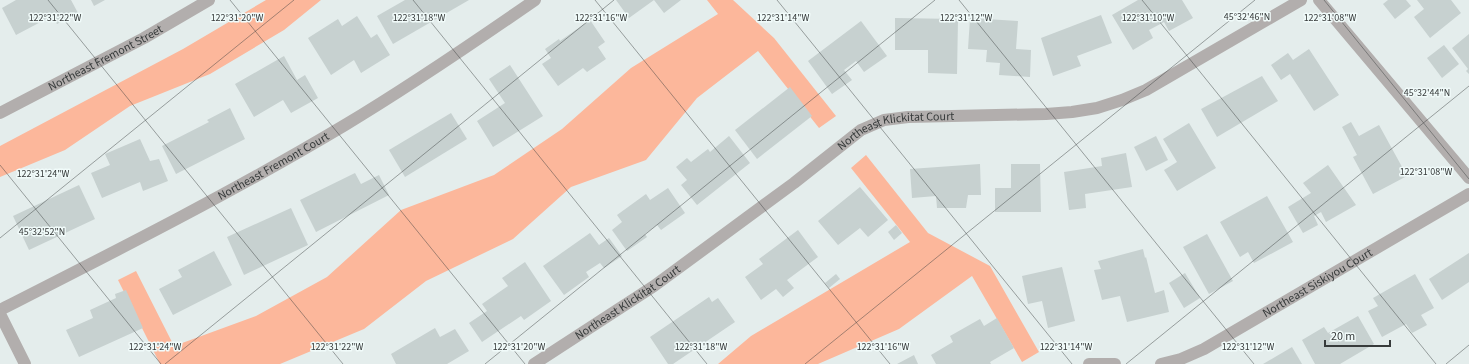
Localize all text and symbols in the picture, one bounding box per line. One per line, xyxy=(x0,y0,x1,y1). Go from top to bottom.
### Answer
text: 45°32'46"N xyxy=(1224,10,1270,24)
text: 122°31'22"W xyxy=(29,11,81,25)
text: 122°31'20"W xyxy=(211,11,263,25)
text: 122°31'18"W xyxy=(393,11,445,25)
text: 122°31'16"W xyxy=(575,11,627,25)
text: 122°31'14"W xyxy=(757,11,809,25)
text: 122°31'12"W xyxy=(940,11,992,25)
text: 122°31'10"W xyxy=(1122,11,1174,25)
text: 122°31'08"W xyxy=(1304,11,1356,25)
street label: Northeast Fremont Street xyxy=(45,20,166,95)
text: 45°32'44"N xyxy=(1404,86,1450,100)
street label: Northeast Klickitat Court xyxy=(834,107,954,154)
street label: Northeast Fremont Court xyxy=(215,128,332,204)
text: 122°31'08"W xyxy=(1400,165,1452,179)
text: 122°31'24"W xyxy=(17,167,69,181)
text: 45°32'52"N xyxy=(19,225,65,239)
street label: Northeast Siskiyou Court xyxy=(1259,244,1375,322)
street label: Northeast Klickitat Court xyxy=(571,261,684,344)
scale bar xyxy=(1325,322,1390,348)
text: 20 m xyxy=(1331,328,1355,345)
text: 122°31'24"W xyxy=(129,340,181,354)
text: 122°31'22"W xyxy=(311,340,363,354)
text: 122°31'20"W xyxy=(493,340,545,354)
text: 122°31'18"W xyxy=(675,340,727,354)
text: 122°31'16"W xyxy=(857,340,909,354)
text: 122°31'14"W xyxy=(1040,340,1092,354)
text: 122°31'12"W xyxy=(1222,340,1274,354)

